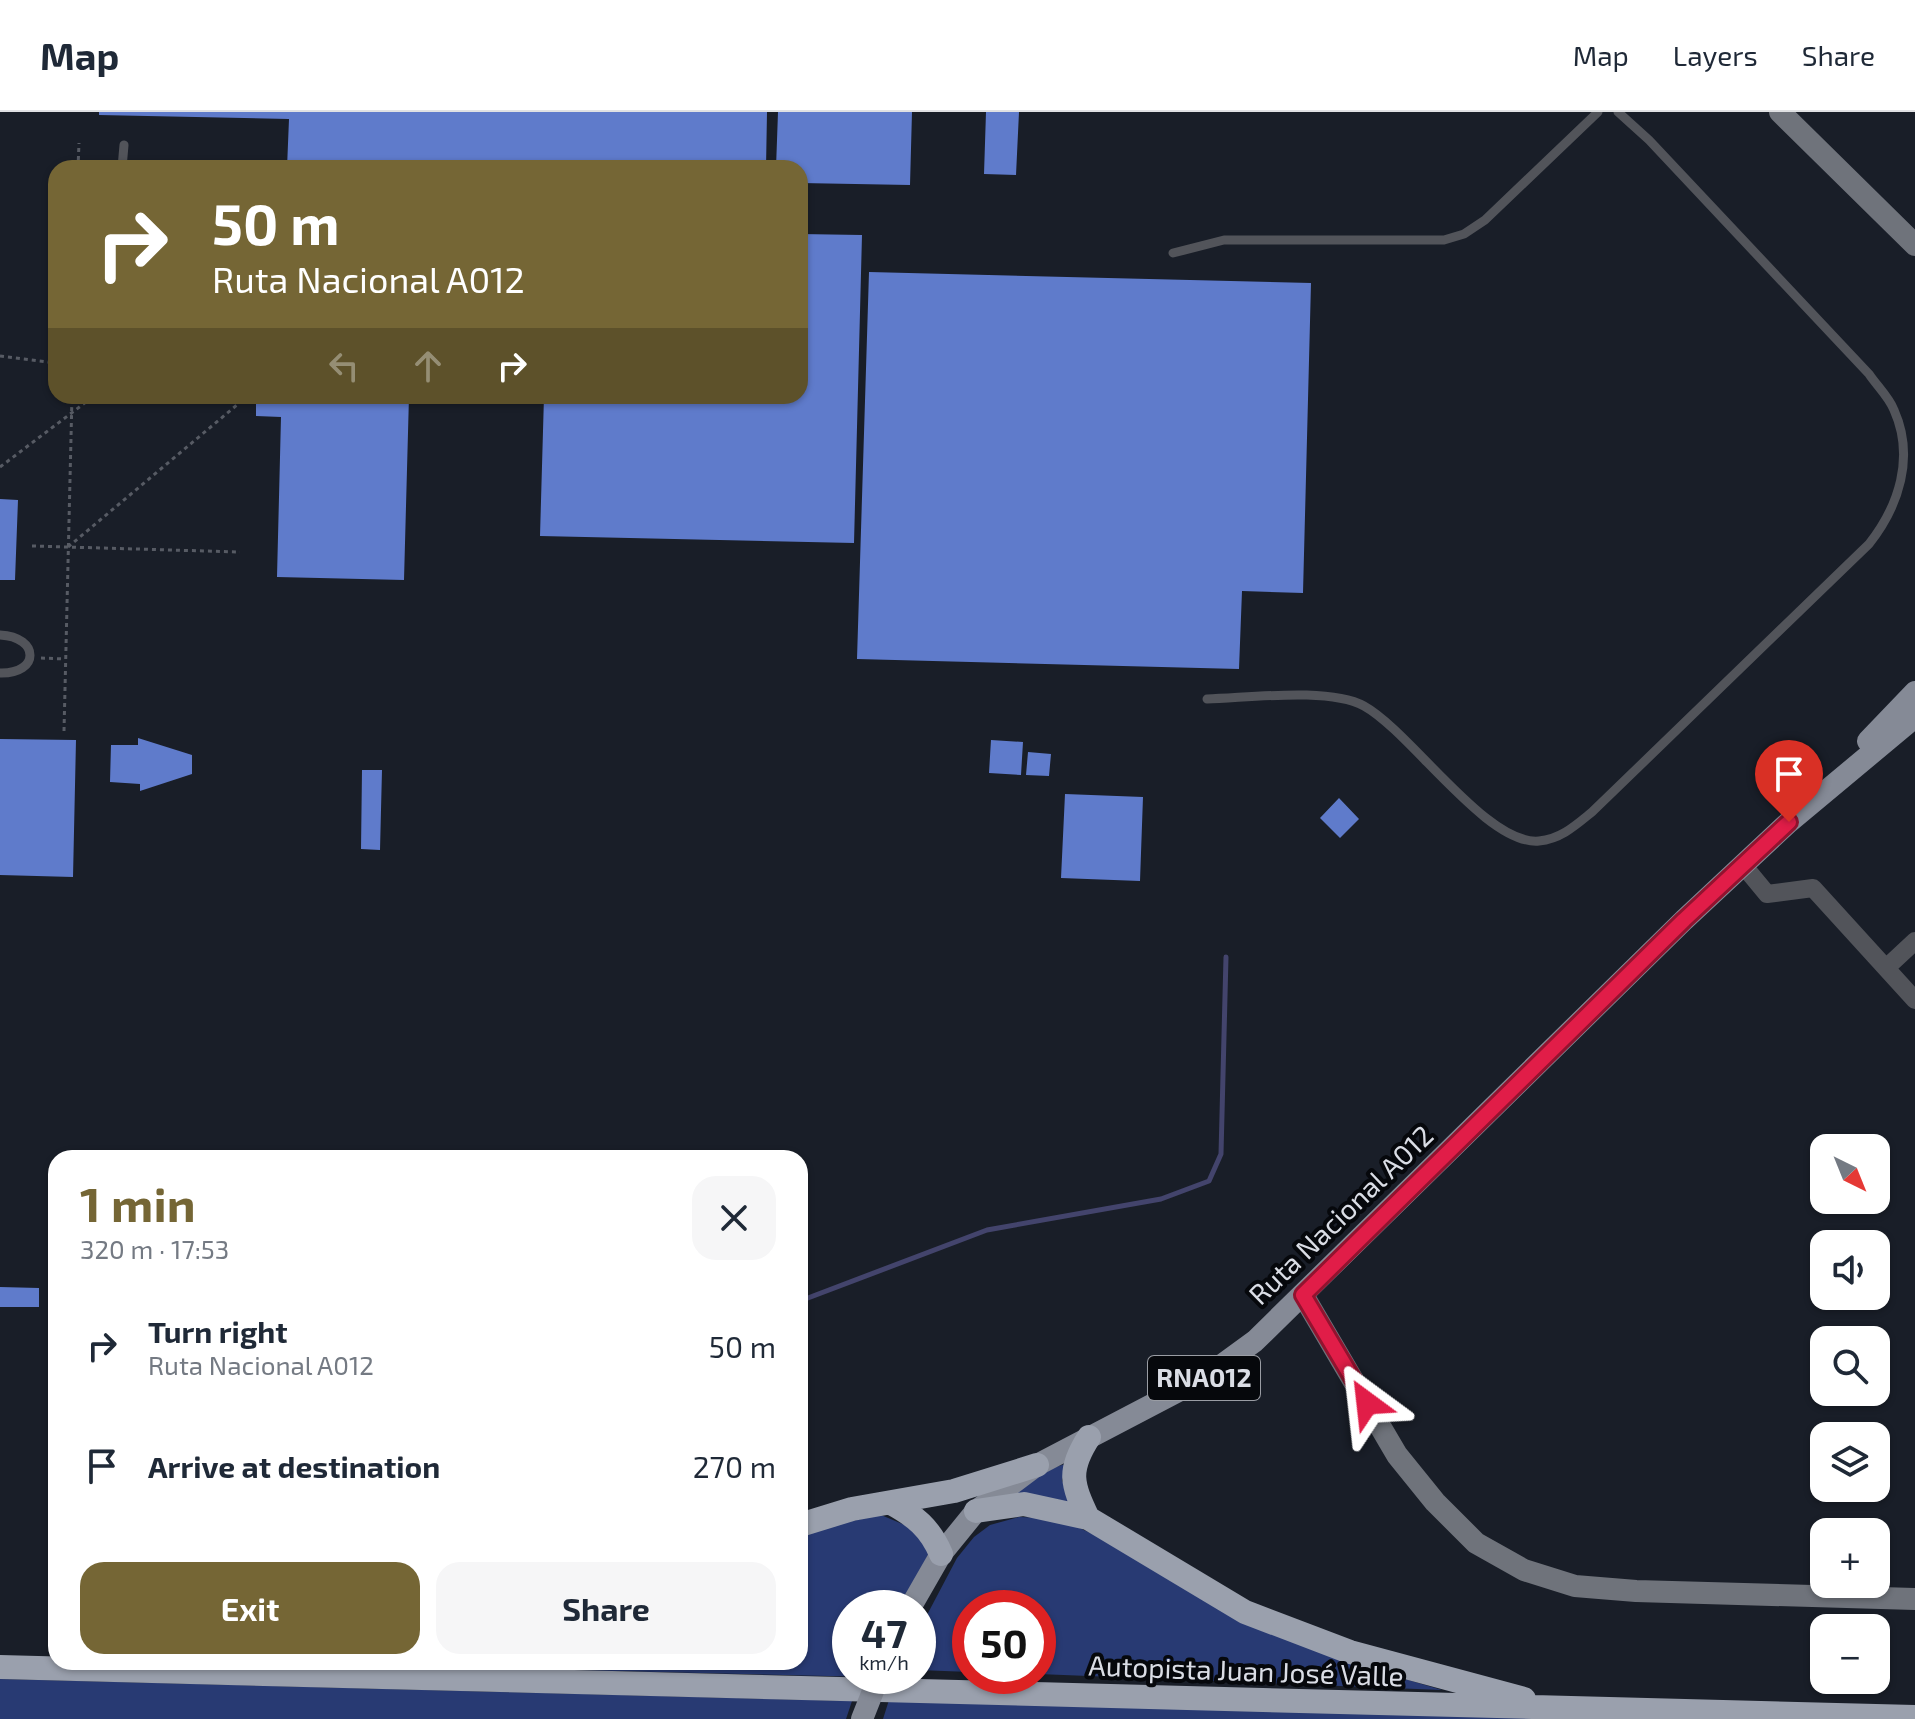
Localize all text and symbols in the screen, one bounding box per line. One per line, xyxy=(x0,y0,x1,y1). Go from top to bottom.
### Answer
text: Map xyxy=(40,32,119,78)
text: Map xyxy=(1573,38,1629,72)
text: Layers xyxy=(1673,38,1758,72)
text: Share xyxy=(1802,38,1875,72)
text: 50 m xyxy=(212,189,340,256)
icon: right xyxy=(80,192,184,296)
text: Ruta Nacional A012 xyxy=(212,257,525,300)
icon: left xyxy=(322,344,366,388)
icon: ahead xyxy=(406,344,450,388)
icon: right xyxy=(490,344,534,388)
pin xyxy=(1755,740,1823,822)
icon: arrive xyxy=(1767,752,1811,796)
street label: Ruta Nacional A012 xyxy=(1241,1118,1440,1311)
north arrow xyxy=(1810,1134,1890,1214)
map controls xyxy=(1810,1134,1890,1694)
text: 1 min xyxy=(80,1174,196,1232)
button: close xyxy=(692,1176,776,1260)
button: sound xyxy=(1810,1230,1890,1310)
text: 320 m · 17:53 xyxy=(80,1233,229,1264)
text: Turn right xyxy=(148,1313,288,1349)
icon: right xyxy=(80,1324,124,1368)
button: search xyxy=(1810,1326,1890,1406)
text: 50 m xyxy=(709,1328,776,1364)
text: Ruta Nacional A012 xyxy=(148,1349,374,1380)
road number: RNA012 xyxy=(1148,1356,1260,1400)
position arrow xyxy=(1325,1361,1409,1445)
button: layers xyxy=(1810,1422,1890,1502)
icon: arrive xyxy=(80,1444,124,1488)
text: Arrive at destination xyxy=(148,1448,440,1484)
text: 270 m xyxy=(693,1448,776,1484)
button: + xyxy=(1810,1518,1890,1598)
button: Exit xyxy=(80,1562,420,1654)
button: Share xyxy=(436,1562,776,1654)
speed limit sign: 50 xyxy=(952,1590,1056,1694)
text: 47 xyxy=(861,1608,907,1656)
button: − xyxy=(1810,1614,1890,1694)
street label: Autopista Juan José Valle xyxy=(1088,1648,1404,1692)
text: km/h xyxy=(859,1650,909,1674)

